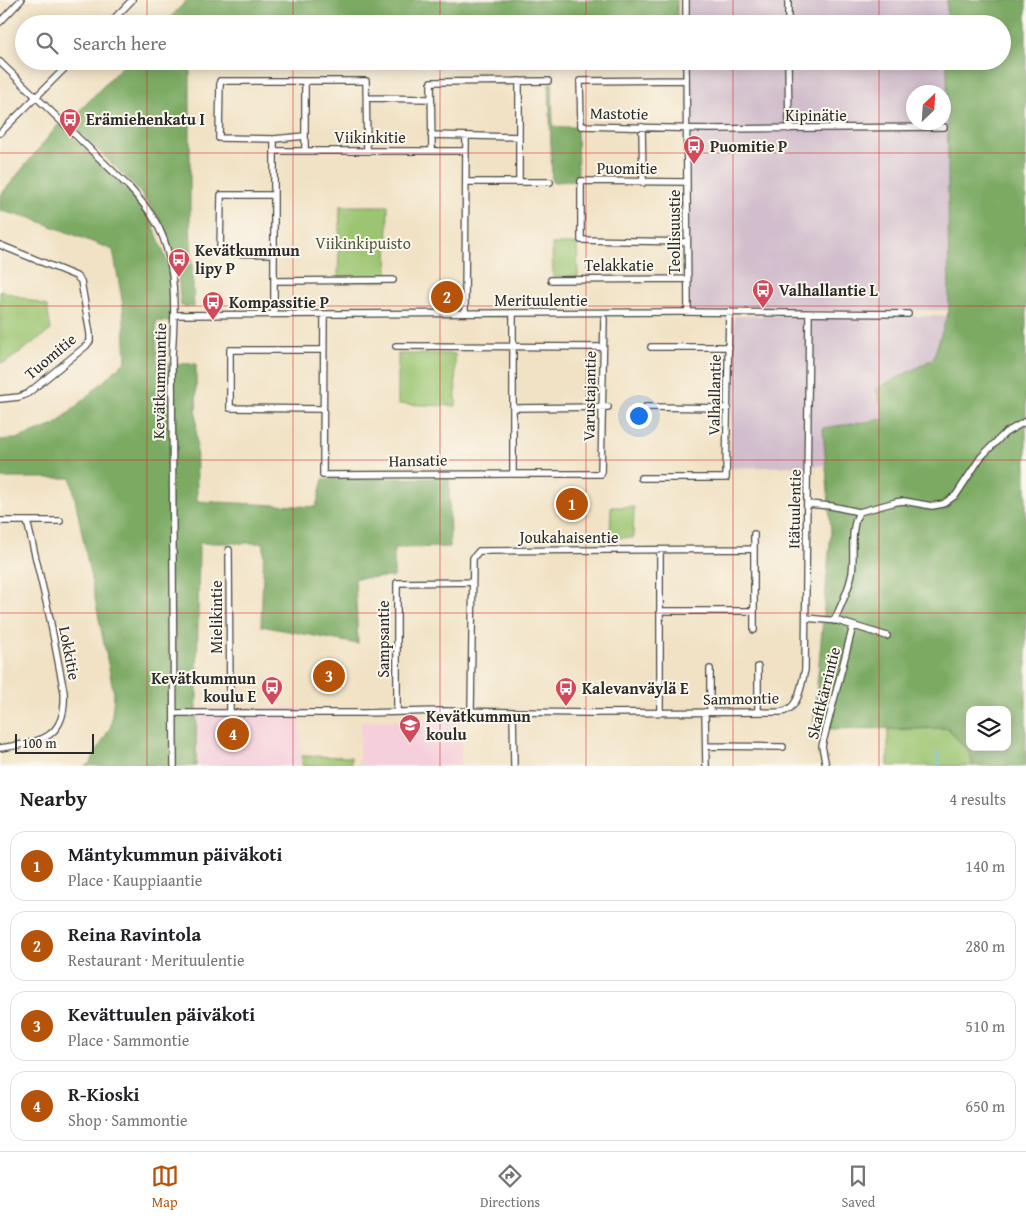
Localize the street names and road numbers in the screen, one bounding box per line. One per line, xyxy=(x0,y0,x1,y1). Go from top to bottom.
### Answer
street label: Mastotie xyxy=(590,100,648,126)
street label: Kipinätie xyxy=(785,103,847,127)
street label: Viikinkitie xyxy=(334,125,406,149)
street label: Puomitie xyxy=(597,156,657,180)
street label: Teollisuustie xyxy=(662,189,686,275)
street label: Telakkatie xyxy=(584,253,654,277)
street label: Merituulentie xyxy=(494,288,588,312)
street label: Kevätkummuntie xyxy=(146,323,172,439)
street label: Tuomitie xyxy=(19,327,81,385)
street label: Varustajantie xyxy=(576,351,602,441)
street label: Valhallantie xyxy=(701,354,727,436)
street label: Hansatie xyxy=(388,447,448,473)
street label: Itätuulentie xyxy=(781,469,807,549)
street label: Joukahaisentie xyxy=(517,525,619,549)
street label: Mielikintie xyxy=(204,580,228,654)
street label: Sampsantie xyxy=(371,600,395,678)
street label: Lokkitie xyxy=(53,624,87,682)
street label: Skaftkärrintie xyxy=(800,644,846,742)
street label: Sammontie xyxy=(703,685,779,711)

